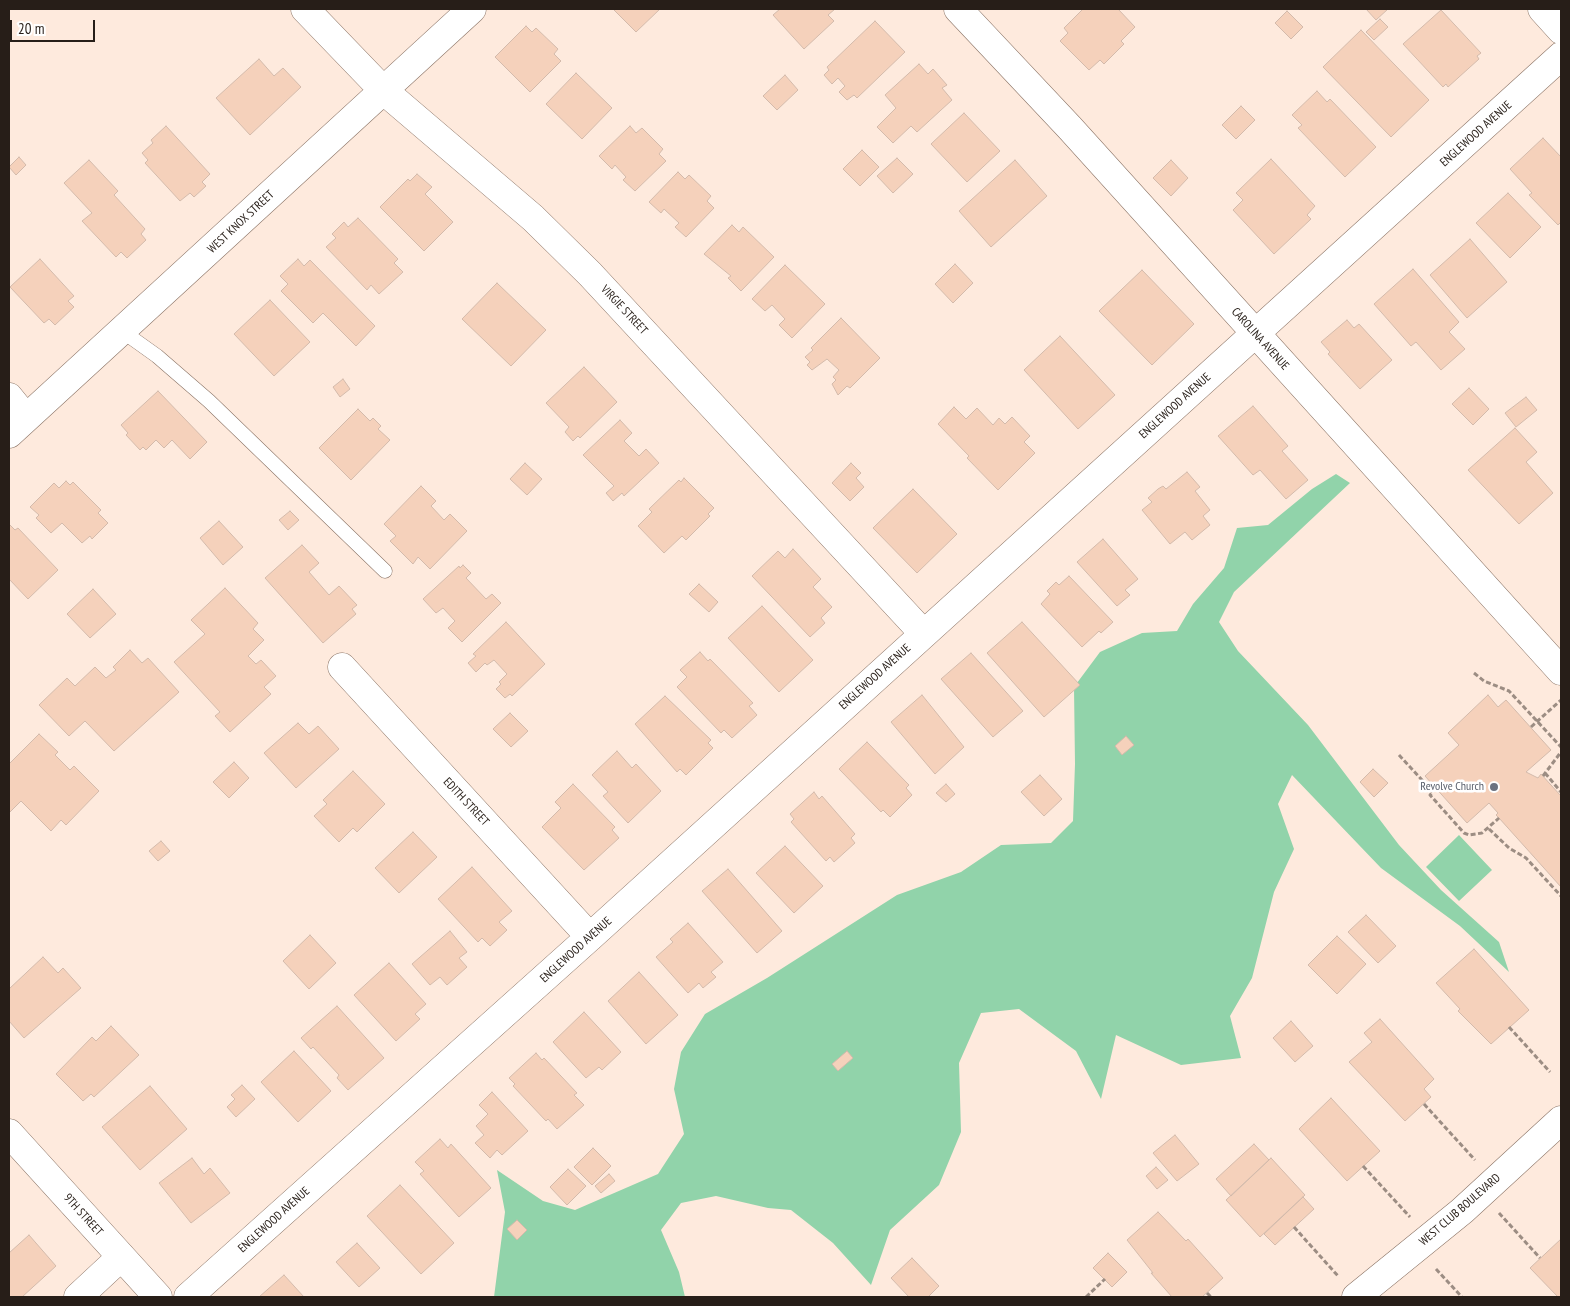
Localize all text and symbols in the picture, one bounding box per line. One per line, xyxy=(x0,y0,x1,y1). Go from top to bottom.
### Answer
scale bar xyxy=(12,10,98,42)
text: 20 m xyxy=(18,19,44,38)
street label: ENGLEWOOD AVENUE xyxy=(1437,98,1515,170)
street label: WEST KNOX STREET xyxy=(205,188,277,256)
street label: VIRGIE STREET xyxy=(598,282,650,338)
street label: CAROLINA AVENUE xyxy=(1228,305,1292,373)
street label: ENGLEWOOD AVENUE xyxy=(1136,370,1214,442)
street label: ENGLEWOOD AVENUE xyxy=(836,641,914,713)
street label: EDITH STREET xyxy=(440,775,492,829)
place label: Revolve Church xyxy=(1420,780,1484,794)
marker: Revolve Church xyxy=(1488,781,1500,793)
street label: ENGLEWOOD AVENUE xyxy=(537,914,615,986)
street label: WEST CLUB BOULEVARD xyxy=(1417,1171,1503,1249)
street label: ENGLEWOOD AVENUE xyxy=(235,1184,313,1256)
street label: 9TH STREET xyxy=(60,1191,106,1239)

